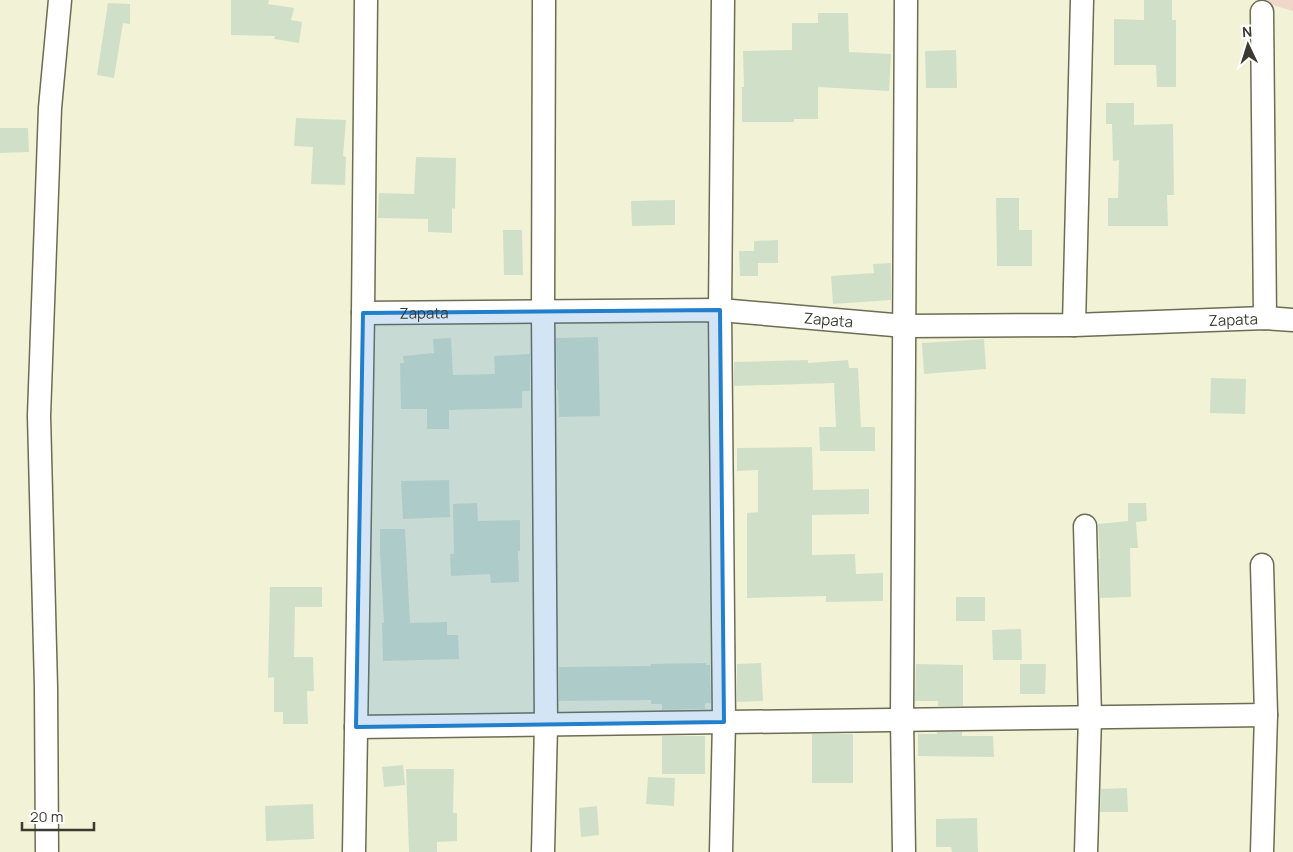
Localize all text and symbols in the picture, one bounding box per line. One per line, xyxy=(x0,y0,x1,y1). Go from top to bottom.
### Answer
north arrow xyxy=(1223,20,1273,70)
text: N xyxy=(1241,22,1253,41)
street label: Zapata xyxy=(399,302,449,323)
street label: Zapata xyxy=(803,307,854,332)
street label: Zapata xyxy=(1208,308,1258,331)
scale bar xyxy=(22,800,95,832)
text: 20 m xyxy=(30,806,63,827)

